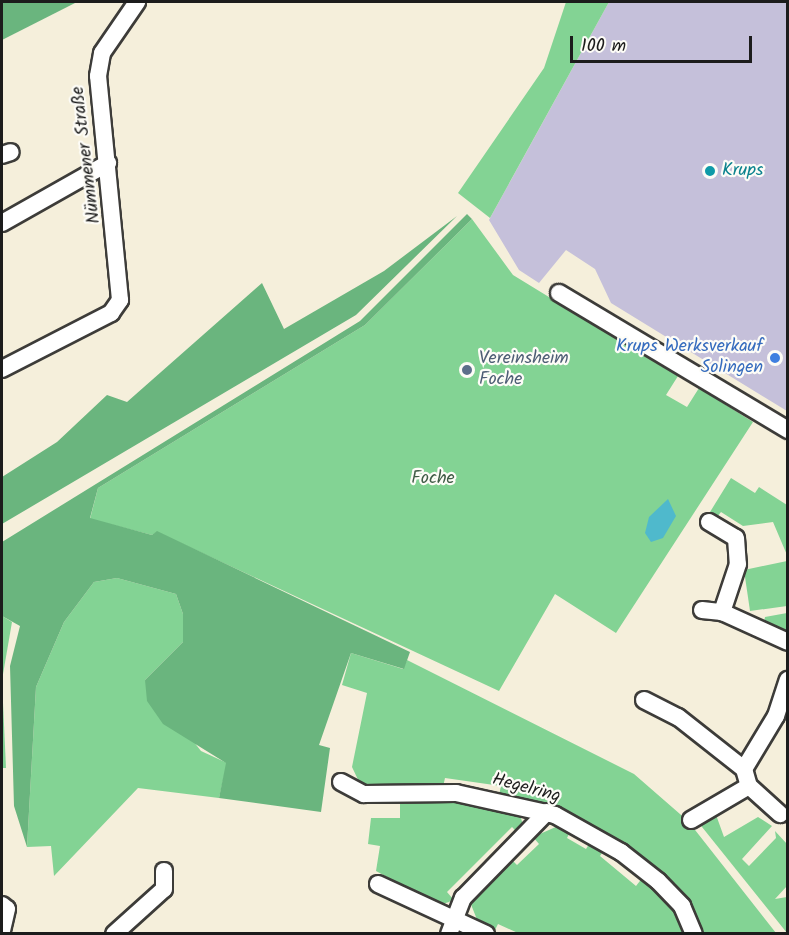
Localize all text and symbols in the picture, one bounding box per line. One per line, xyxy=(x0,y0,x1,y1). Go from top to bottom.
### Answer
scale bar xyxy=(573,24,754,62)
text: 100 m xyxy=(581,32,626,61)
street label: Nümmener Straße xyxy=(68,85,106,225)
place label: Krups xyxy=(722,160,764,182)
marker: Krups xyxy=(703,164,717,178)
place label: Krups Werksverkauf Solingen xyxy=(616,337,763,380)
place label: Vereinsheim Foche xyxy=(479,349,569,392)
marker: Krups Werksverkauf Solingen xyxy=(768,351,782,365)
marker: Vereinsheim Foche xyxy=(460,363,474,377)
park label: Foche xyxy=(411,468,455,490)
street label: Hegelring xyxy=(490,770,562,808)

